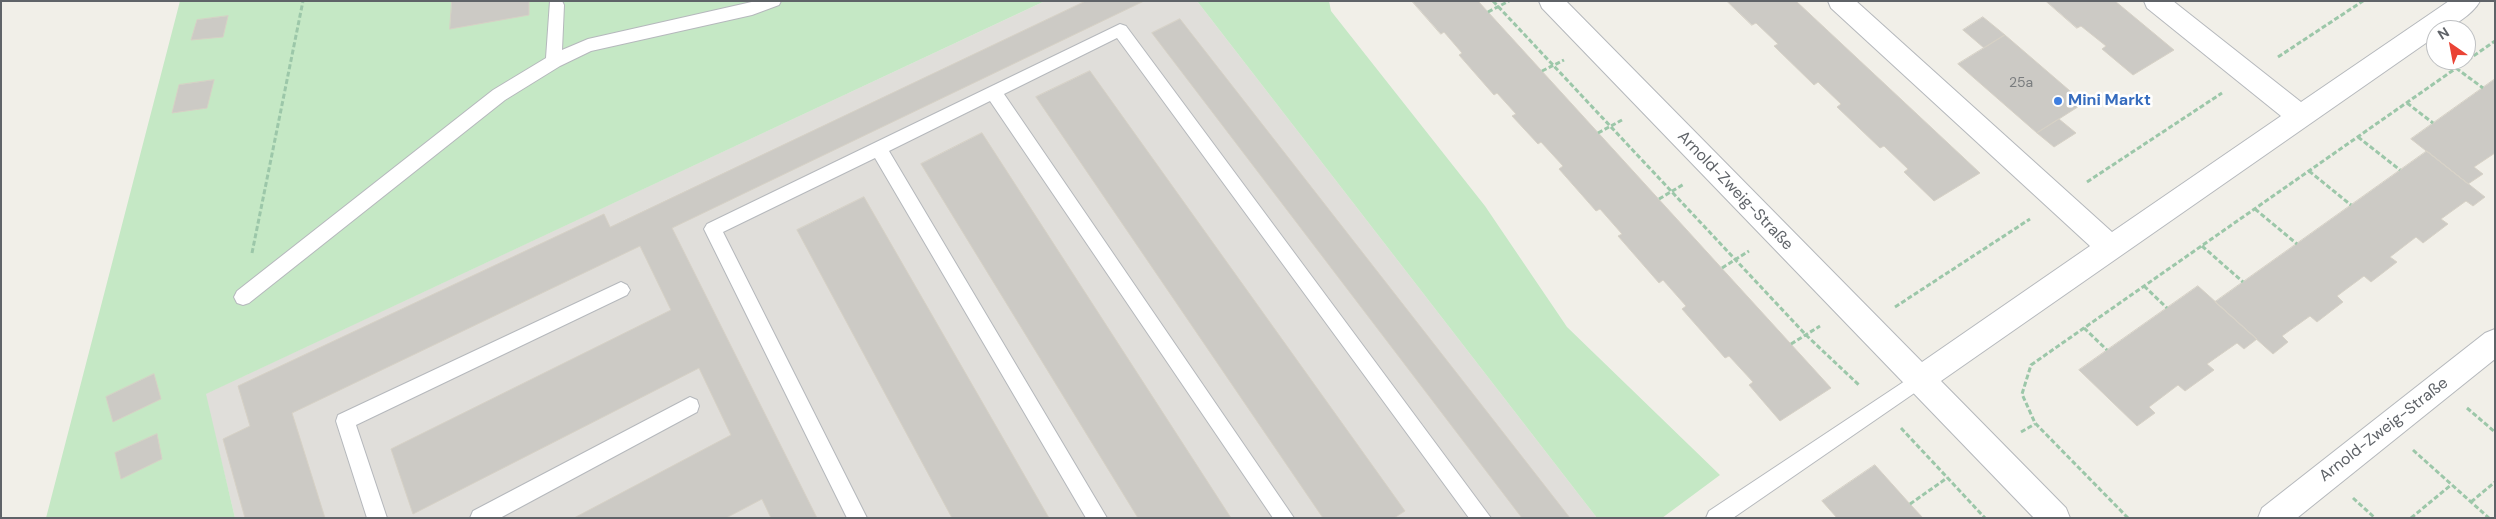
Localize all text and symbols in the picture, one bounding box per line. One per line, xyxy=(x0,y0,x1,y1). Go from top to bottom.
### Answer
north arrow xyxy=(2426,20,2476,70)
text: N xyxy=(2434,23,2453,44)
house number: 25a xyxy=(2009,75,2033,91)
place label: Mini Markt xyxy=(2068,91,2151,111)
marker: Mini Markt xyxy=(2052,95,2064,107)
street label: Arnold-Zweig-Straße xyxy=(1673,127,1797,255)
street label: Arnold-Zweig-Straße xyxy=(2316,374,2452,486)

